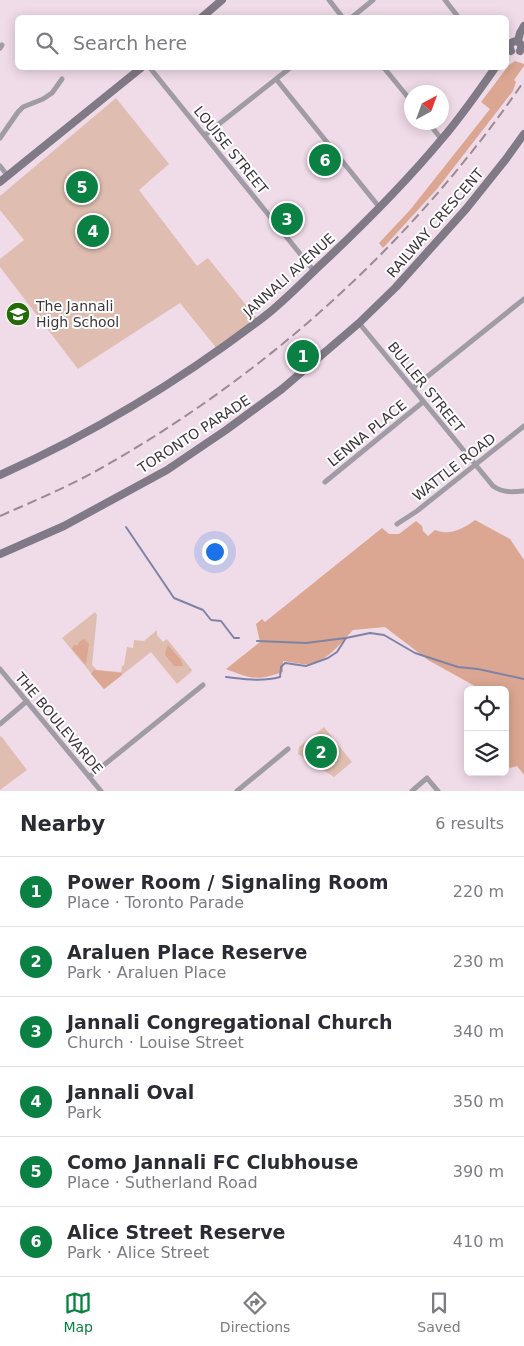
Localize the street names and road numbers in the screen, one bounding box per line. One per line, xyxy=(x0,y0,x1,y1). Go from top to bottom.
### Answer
street label: LOUISE STREET xyxy=(191,103,272,197)
street label: RAILWAY CRESCENT xyxy=(383,165,487,281)
street label: JANNALI AVENUE xyxy=(239,230,338,321)
street label: BULLER STREET xyxy=(385,338,468,436)
street label: TORONTO PARADE xyxy=(134,392,253,477)
street label: LENNA PLACE xyxy=(325,397,409,469)
street label: WATTLE ROAD xyxy=(410,430,498,504)
street label: THE BOULEVARDE xyxy=(11,668,106,777)

